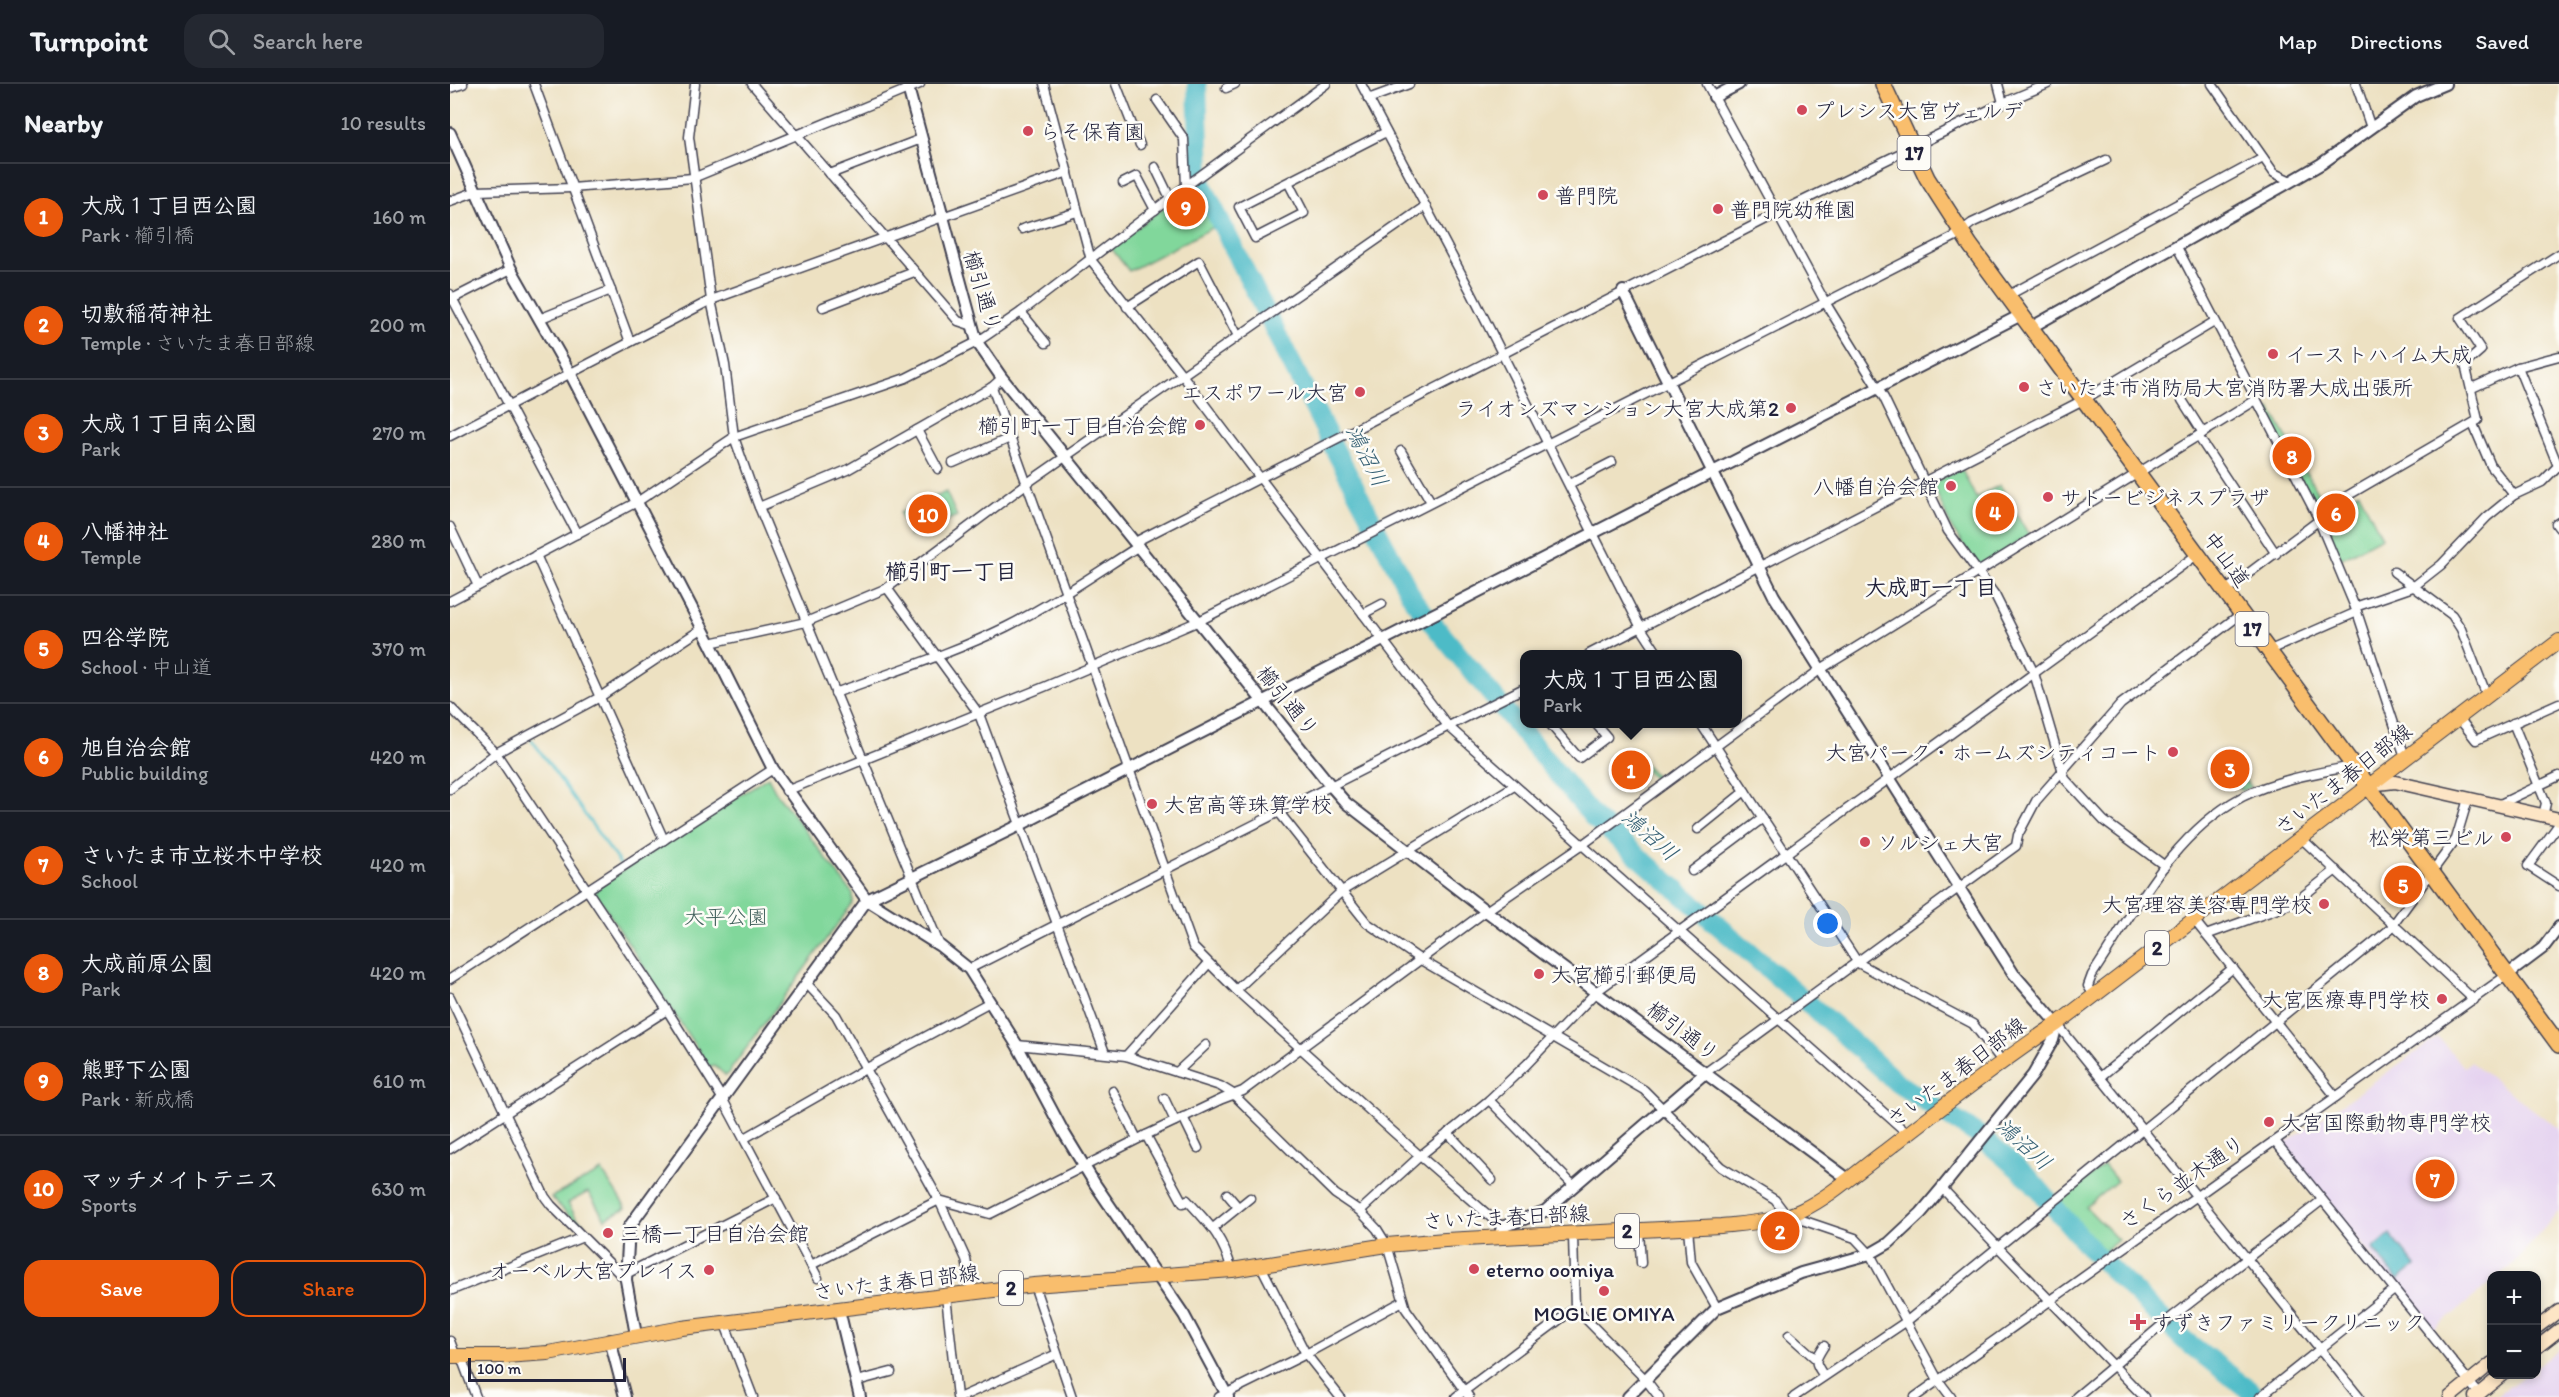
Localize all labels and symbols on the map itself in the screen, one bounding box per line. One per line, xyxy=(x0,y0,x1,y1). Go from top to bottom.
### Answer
place label: プレシス大宮ヴェルデ xyxy=(1814,98,2024,123)
marker: プレシス大宮ヴェルデ xyxy=(1795,103,1809,117)
place label: らそ保育園 xyxy=(1040,119,1145,144)
marker: らそ保育園 xyxy=(1021,124,1035,138)
road number: 17 xyxy=(1898,136,1930,170)
place label: 普門院 xyxy=(1555,183,1618,208)
pin: 9 xyxy=(1166,184,1206,230)
marker: 普門院 xyxy=(1536,188,1550,202)
place label: 普門院幼稚園 xyxy=(1730,197,1856,222)
marker: 普門院幼稚園 xyxy=(1711,202,1725,216)
street label: 櫛引通り xyxy=(959,247,1007,335)
place label: イーストハイム大成 xyxy=(2285,342,2472,367)
marker: イーストハイム大成 xyxy=(2266,347,2280,361)
place label: さいたま市消防局大宮消防署大成出張所 xyxy=(2036,375,2413,400)
place label: エスポワール大宮 xyxy=(1181,380,1348,405)
marker: さいたま市消防局大宮消防署大成出張所 xyxy=(2017,380,2031,394)
marker: エスポワール大宮 xyxy=(1353,385,1367,399)
place label: ライオンズマンション大宮大成第2 xyxy=(1455,396,1779,421)
marker: ライオンズマンション大宮大成第2 xyxy=(1784,401,1798,415)
place label: 櫛引町一丁目自治会館 xyxy=(978,413,1188,438)
marker: 櫛引町一丁目自治会館 xyxy=(1193,418,1207,432)
water label: 鴻沼川 xyxy=(1340,420,1394,492)
pin: 8 xyxy=(2272,434,2312,478)
place label: 八幡自治会館 xyxy=(1813,474,1939,499)
marker: 八幡自治会館 xyxy=(1944,479,1958,493)
place label: サトービジネスプラザ xyxy=(2060,485,2269,510)
pin: 4 xyxy=(1976,490,2014,534)
marker: サトービジネスプラザ xyxy=(2041,490,2055,504)
pin: 6 xyxy=(2316,490,2356,536)
pin: 10 xyxy=(908,492,948,536)
street label: 中山道 xyxy=(2198,526,2256,592)
district label: 櫛引町一丁目 xyxy=(885,558,1017,585)
district label: 大成町一丁目 xyxy=(1865,574,1997,601)
road number: 17 xyxy=(2236,612,2268,646)
street label: 櫛引通り xyxy=(1252,660,1324,742)
street label: さいたま春日部線 xyxy=(2269,718,2417,840)
place label: 大宮パーク・ホームズシティコート xyxy=(1826,740,2161,765)
marker: 大宮パーク・ホームズシティコート xyxy=(2166,745,2180,759)
pin: 3 xyxy=(2210,746,2250,792)
pin: 1 xyxy=(1612,748,1650,792)
place label: 大宮高等珠算学校 xyxy=(1164,792,1332,817)
marker: 大宮高等珠算学校 xyxy=(1145,797,1159,811)
water label: 鴻沼川 xyxy=(1616,803,1684,867)
place label: 松栄第三ビル xyxy=(2368,825,2494,850)
place label: ソルシェ大宮 xyxy=(1877,830,2003,855)
marker: 松栄第三ビル xyxy=(2499,830,2513,844)
marker: ソルシェ大宮 xyxy=(1858,835,1872,849)
pin: 5 xyxy=(2384,862,2422,908)
place label: 大宮理容美容専門学校 xyxy=(2102,892,2312,917)
marker: 大宮理容美容専門学校 xyxy=(2317,897,2331,911)
park label: 大平公園 xyxy=(684,904,768,929)
your location xyxy=(1813,909,1842,938)
road number: 2 xyxy=(2145,931,2169,965)
place label: 大宮櫛引郵便局 xyxy=(1551,962,1698,987)
marker: 大宮櫛引郵便局 xyxy=(1532,967,1546,981)
place label: 大宮医療専門学校 xyxy=(2262,987,2430,1012)
marker: 大宮医療専門学校 xyxy=(2435,992,2449,1006)
street label: 櫛引通り xyxy=(1642,996,1724,1066)
street label: さいたま春日部線 xyxy=(1882,1012,2030,1132)
place label: 大宮国際動物専門学校 xyxy=(2281,1110,2491,1135)
water label: 鴻沼川 xyxy=(1990,1112,2058,1176)
marker: 大宮国際動物専門学校 xyxy=(2262,1115,2276,1129)
street label: さくら並木通り xyxy=(2115,1130,2249,1234)
pin: 7 xyxy=(2416,1156,2454,1202)
street label: さいたま春日部線 xyxy=(1422,1200,1590,1234)
pin: 2 xyxy=(1760,1208,1800,1254)
road number: 2 xyxy=(1615,1214,1639,1248)
place label: 三橋一丁目自治会館 xyxy=(620,1221,809,1246)
marker: 三橋一丁目自治会館 xyxy=(601,1226,615,1240)
place label: eterno oomiya xyxy=(1486,1257,1614,1282)
place label: オーベル大宮プレイス xyxy=(489,1258,697,1283)
street label: さいたま春日部線 xyxy=(812,1259,980,1305)
marker: eterno oomiya xyxy=(1467,1262,1481,1276)
marker: オーベル大宮プレイス xyxy=(702,1263,716,1277)
road number: 2 xyxy=(999,1271,1023,1305)
marker: MOGLIE OMIYA xyxy=(1597,1284,1611,1298)
place label: MOGLIE OMIYA xyxy=(1533,1301,1675,1326)
place label: すずきファミリークリニック xyxy=(2152,1310,2425,1335)
marker: すずきファミリークリニック xyxy=(2129,1313,2147,1331)
scale bar xyxy=(468,1355,626,1382)

